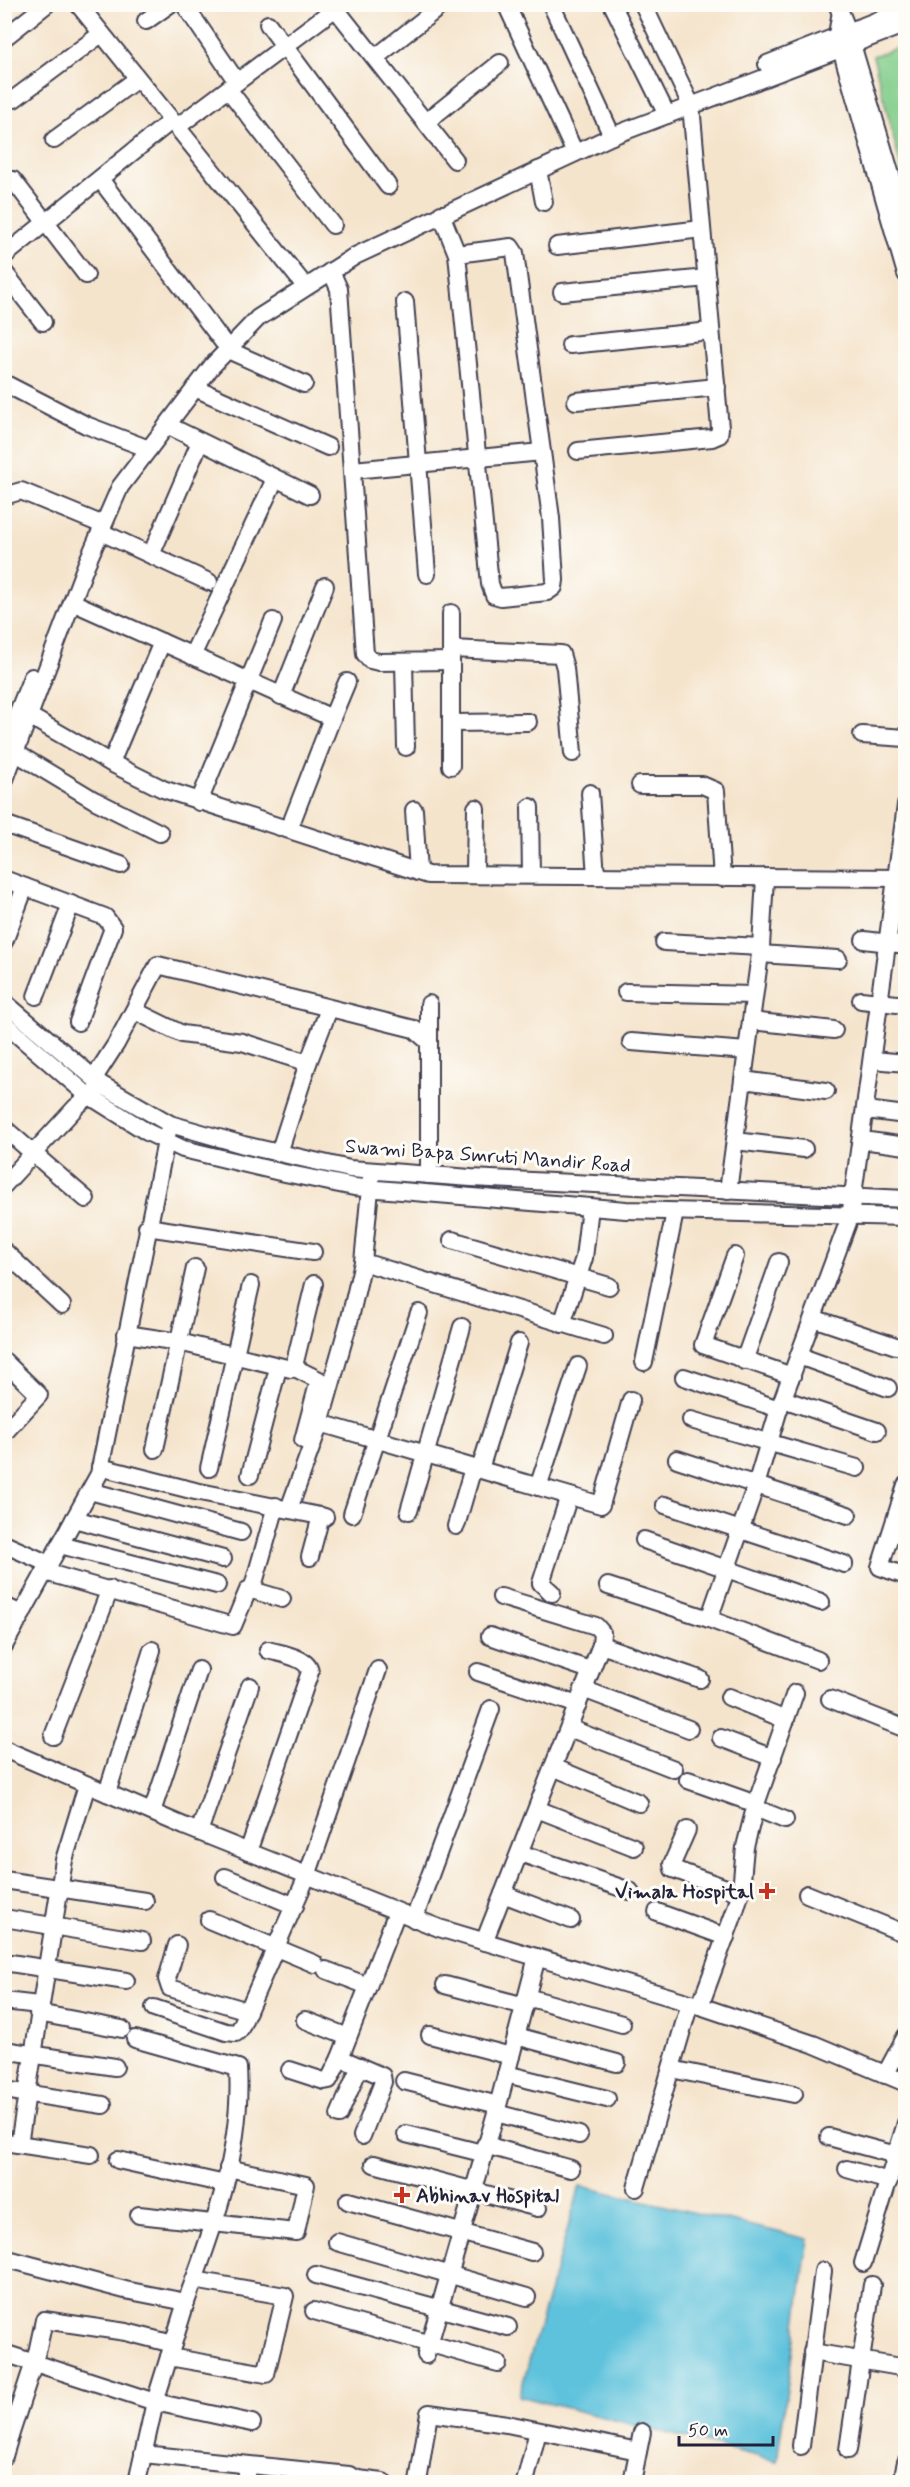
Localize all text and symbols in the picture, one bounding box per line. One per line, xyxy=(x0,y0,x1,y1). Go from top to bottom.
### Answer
street label: Swami Bapa Smruti Mandir Road xyxy=(344,1133,631,1180)
place label: Vimala Hospital xyxy=(615,1879,754,1906)
marker: Vimala Hospital xyxy=(758,1882,776,1900)
place label: Abhinav Hospital xyxy=(416,2183,559,2210)
marker: Abhinav Hospital xyxy=(393,2186,411,2204)
scale bar xyxy=(679,2409,774,2447)
text: 50 m xyxy=(688,2419,728,2443)

